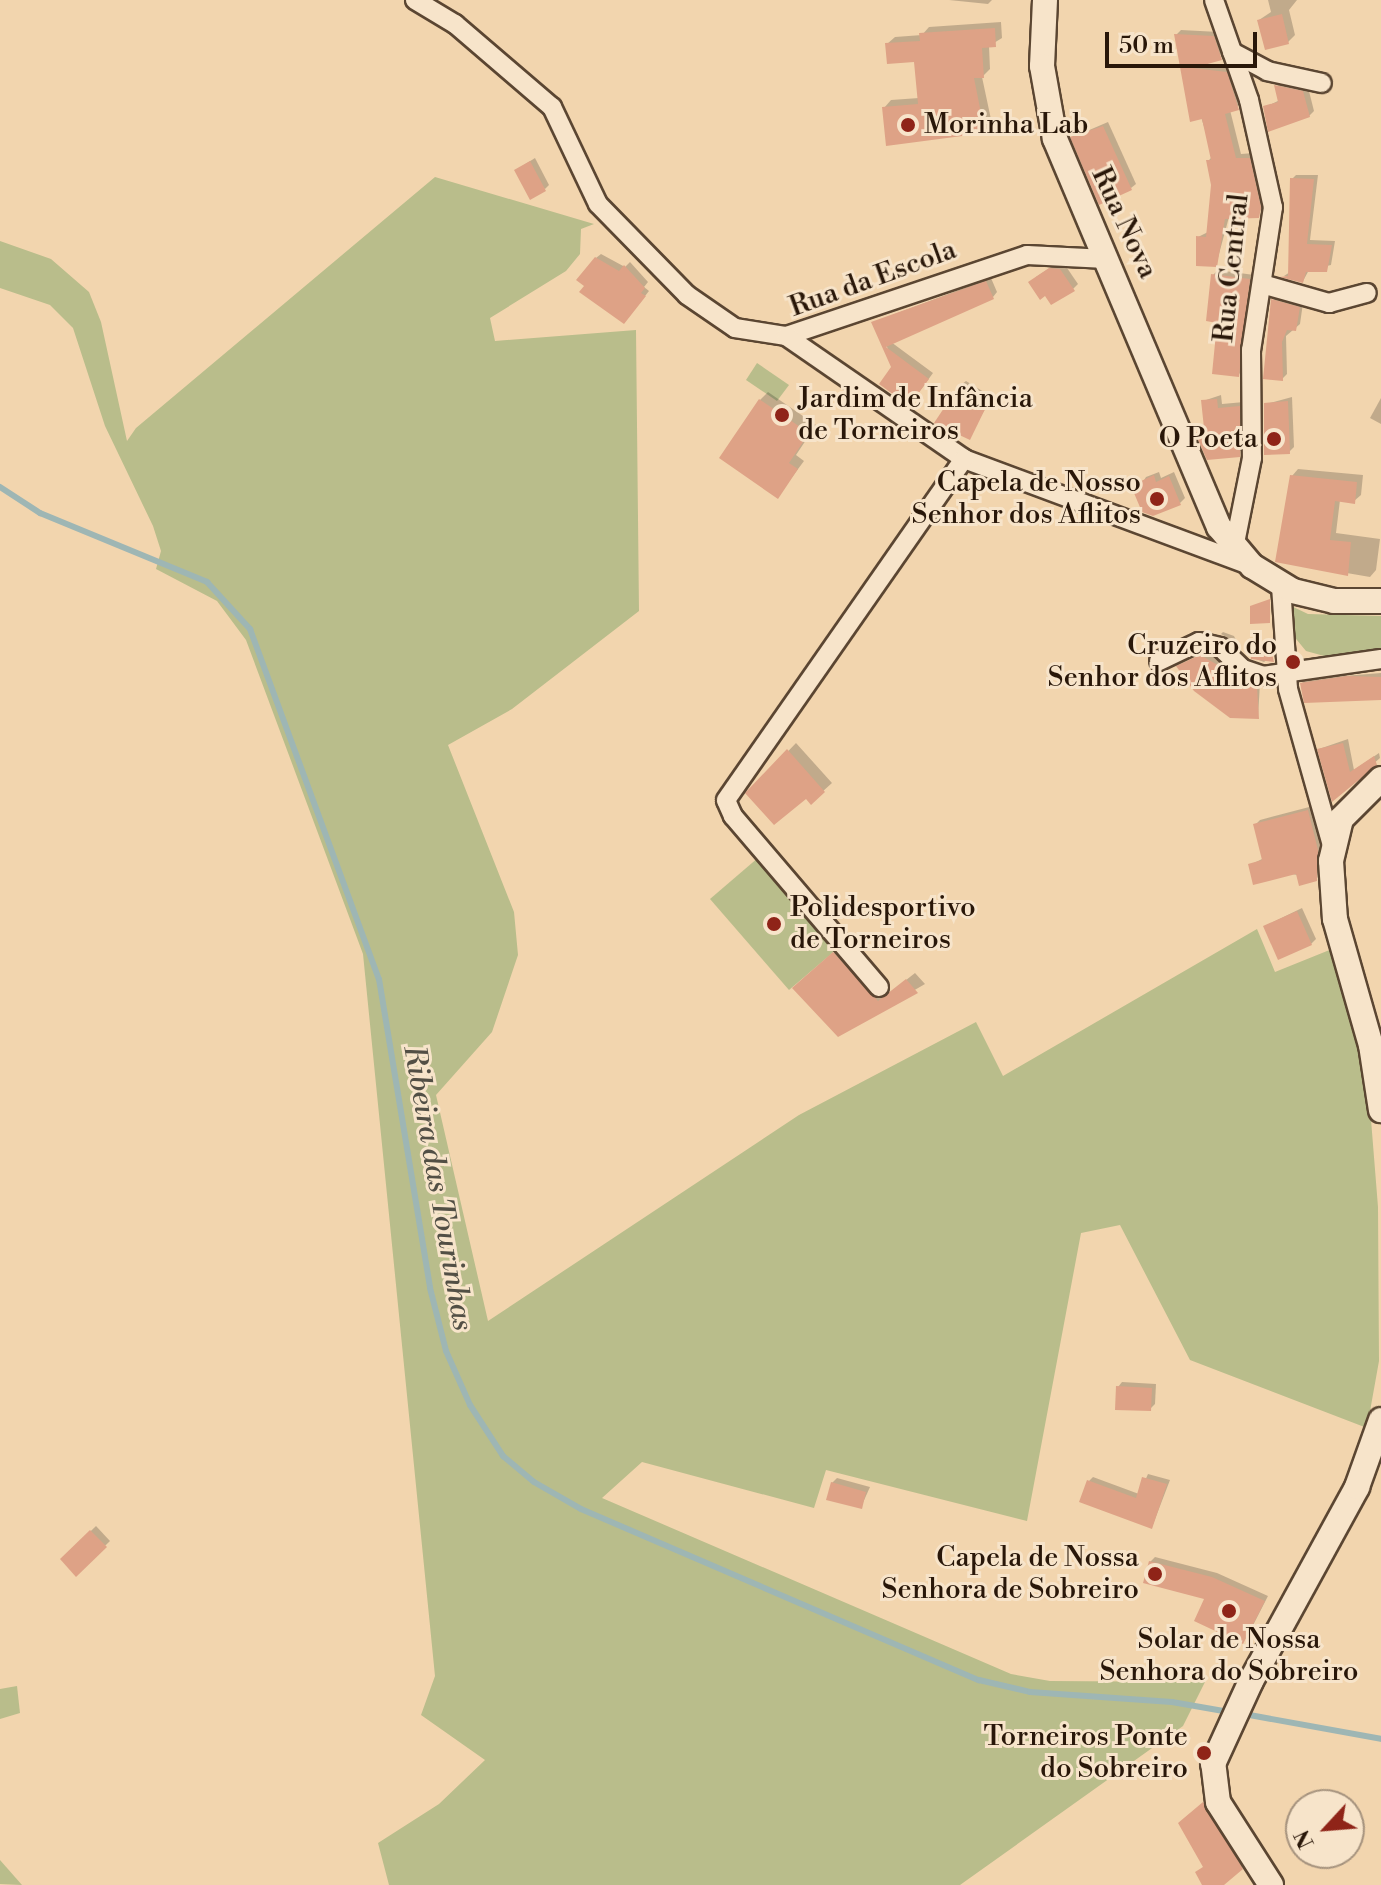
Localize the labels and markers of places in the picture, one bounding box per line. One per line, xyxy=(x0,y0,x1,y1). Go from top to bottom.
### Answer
place label: Morinha Lab xyxy=(924,108,1088,142)
marker: Morinha Lab xyxy=(899,116,917,134)
place label: Jardim de Infância de Torneiros xyxy=(798,382,1033,448)
marker: Jardim de Infância de Torneiros xyxy=(773,406,791,424)
place label: O Poeta xyxy=(1159,422,1258,456)
marker: O Poeta xyxy=(1265,430,1283,448)
place label: Capela de Nosso Senhor dos Aflitos xyxy=(912,466,1141,532)
marker: Capela de Nosso Senhor dos Aflitos xyxy=(1148,490,1166,508)
place label: Cruzeiro do Senhor dos Aflitos xyxy=(1048,629,1277,695)
marker: Cruzeiro do Senhor dos Aflitos xyxy=(1284,653,1302,671)
place label: Polidesportivo de Torneiros xyxy=(790,891,976,957)
marker: Polidesportivo de Torneiros xyxy=(765,915,783,933)
place label: Capela de Nossa Senhora de Sobreiro xyxy=(881,1541,1139,1607)
marker: Capela de Nossa Senhora de Sobreiro xyxy=(1146,1565,1164,1583)
marker: Solar de Nossa Senhora do Sobreiro xyxy=(1220,1602,1238,1620)
place label: Solar de Nossa Senhora do Sobreiro xyxy=(1099,1623,1359,1689)
place label: Torneiros Ponte do Sobreiro xyxy=(983,1720,1188,1786)
marker: Torneiros Ponte do Sobreiro xyxy=(1195,1744,1213,1762)

